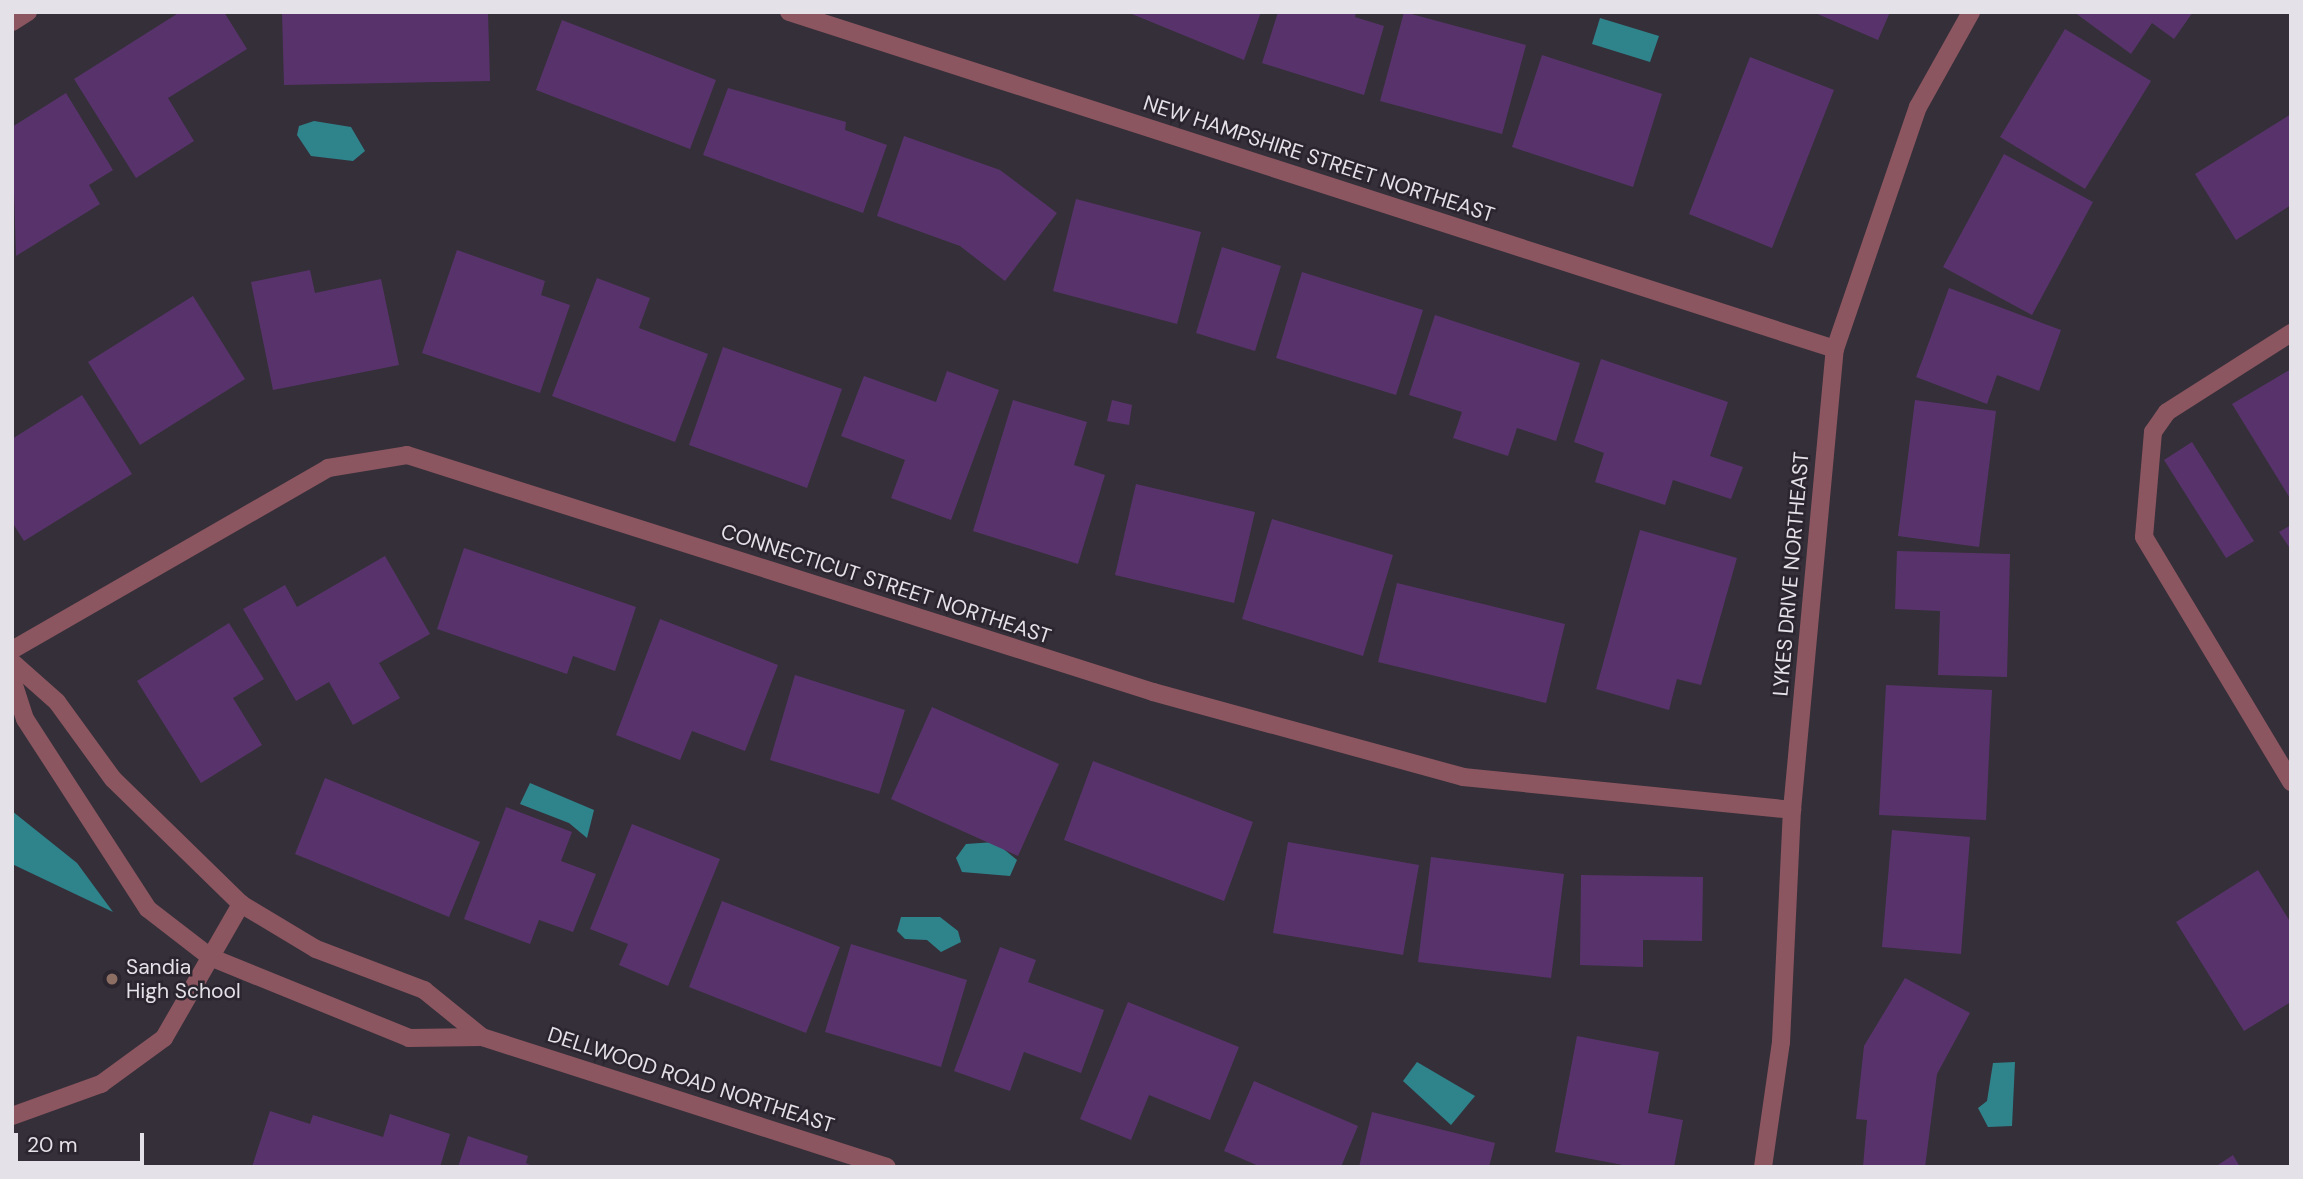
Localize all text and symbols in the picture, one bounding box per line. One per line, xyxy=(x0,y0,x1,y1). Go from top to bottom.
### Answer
street label: NEW HAMPSHIRE STREET NORTHEAST xyxy=(1140,90,1498,228)
street label: LYKES DRIVE NORTHEAST xyxy=(1768,451,1814,697)
street label: CONNECTICUT STREET NORTHEAST xyxy=(718,519,1054,649)
place label: Sandia High School xyxy=(126,954,241,1004)
marker: Sandia High School xyxy=(104,971,120,987)
street label: DELLWOOD ROAD NORTHEAST xyxy=(545,1022,837,1138)
scale bar xyxy=(18,1120,147,1164)
text: 20 m xyxy=(27,1131,78,1159)

